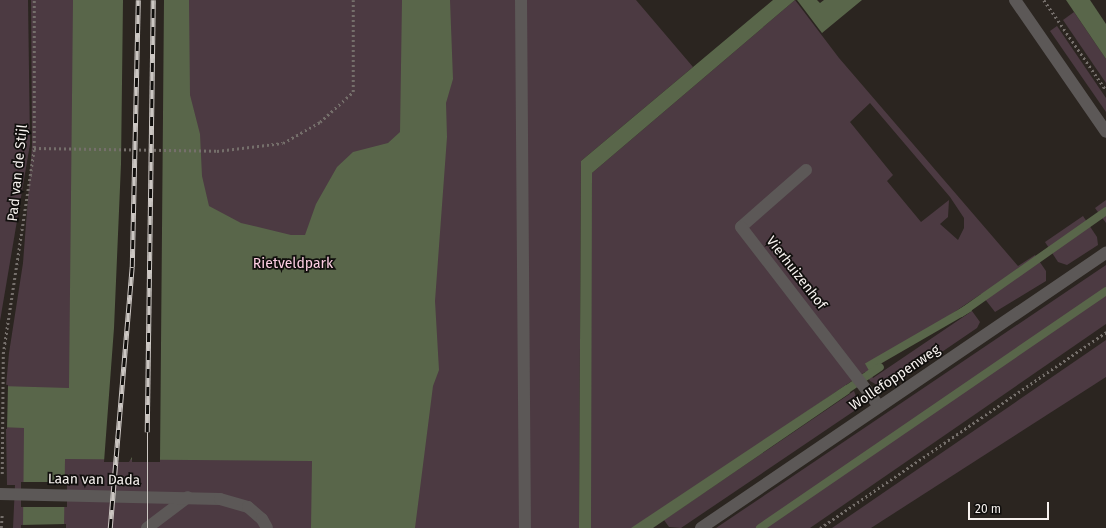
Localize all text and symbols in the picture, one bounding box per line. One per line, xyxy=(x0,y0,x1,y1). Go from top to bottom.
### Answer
street label: Pad van de Stijl xyxy=(5,124,31,222)
street label: Vierhuizenhof xyxy=(762,233,830,313)
park label: Rietveldpark xyxy=(253,256,333,272)
street label: Wollefoppenweg xyxy=(847,342,943,414)
street label: Laan van Dada xyxy=(48,471,140,489)
scale bar xyxy=(970,494,1051,520)
text: 20 m xyxy=(975,502,1001,516)

